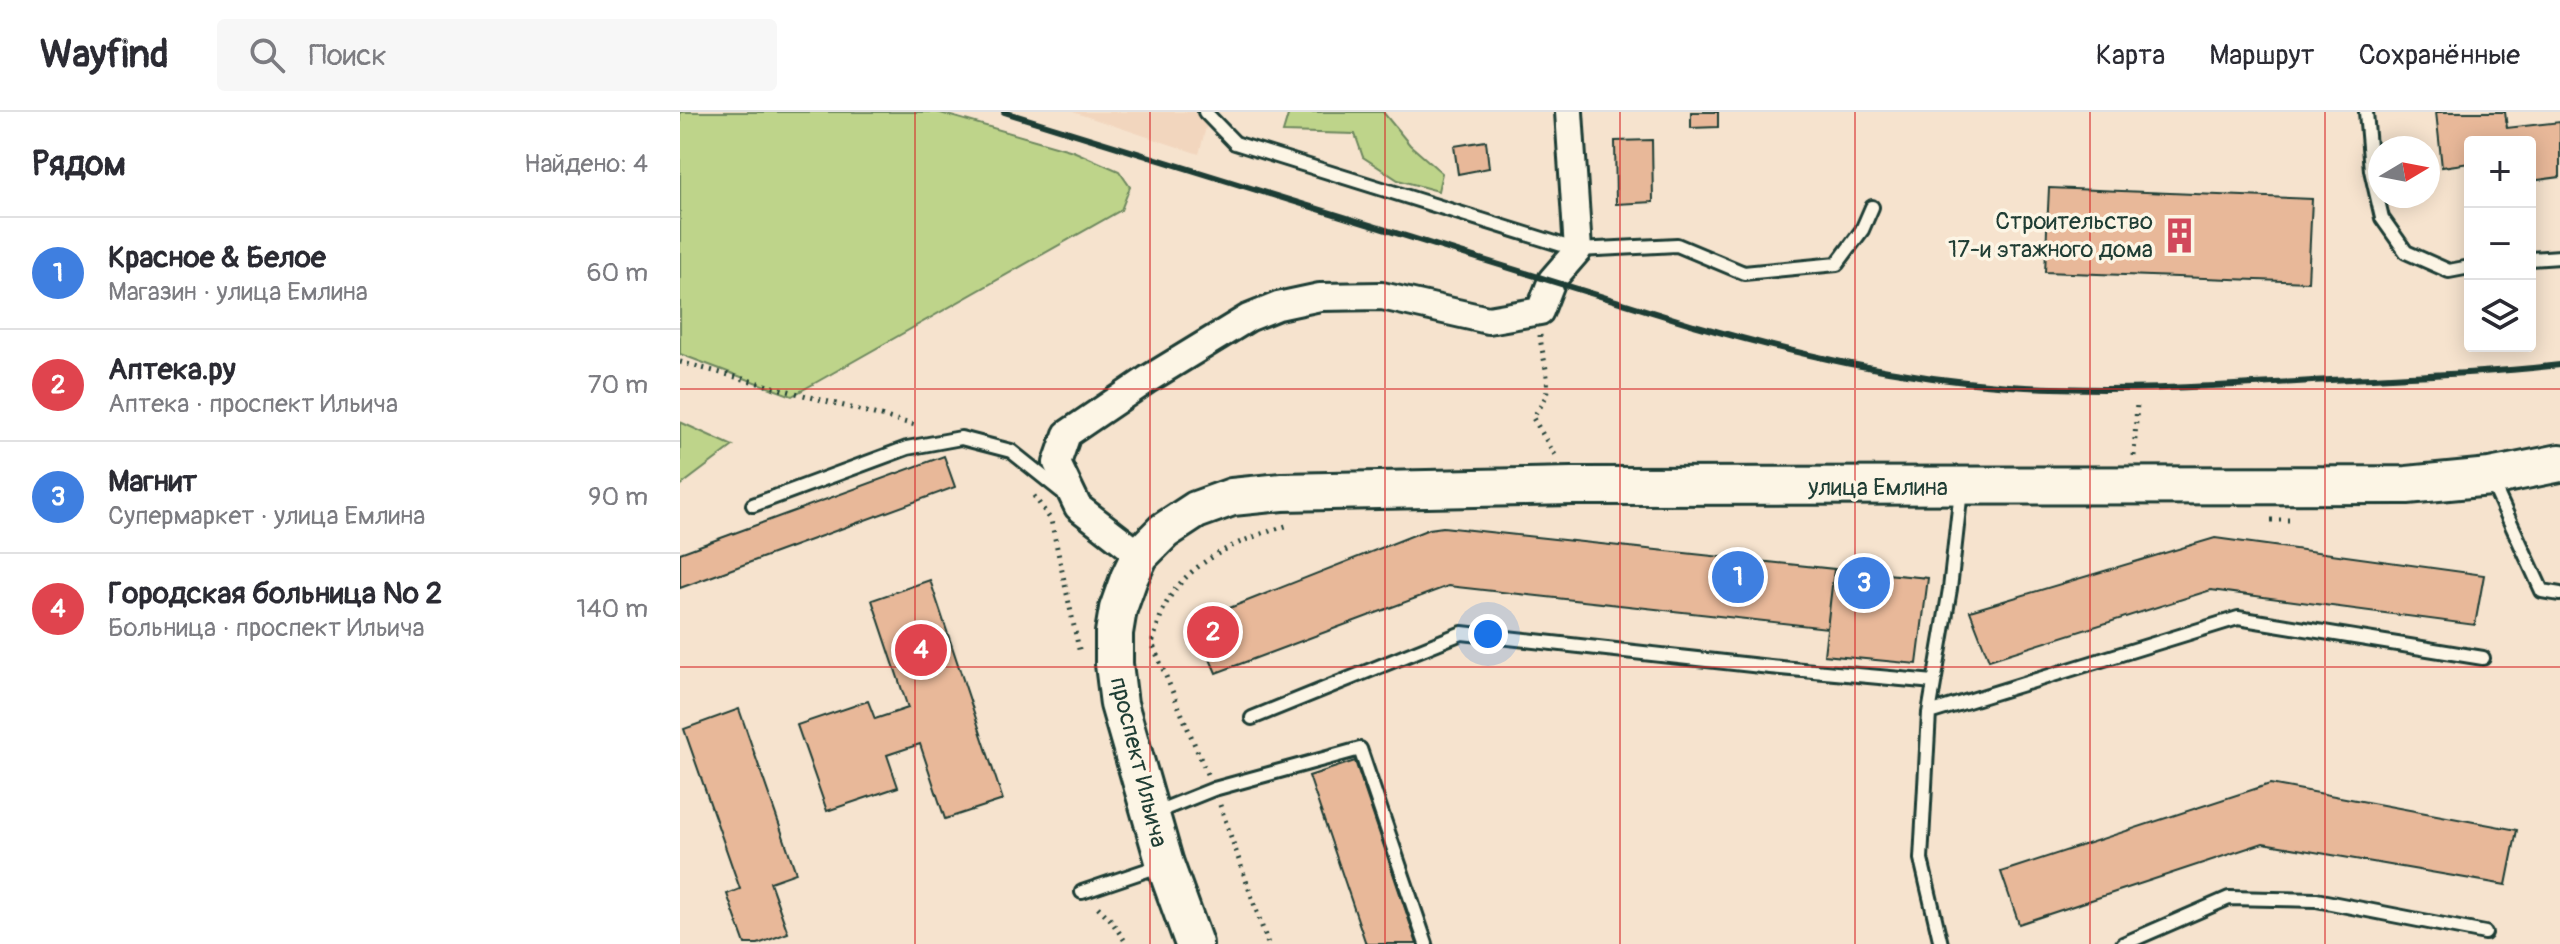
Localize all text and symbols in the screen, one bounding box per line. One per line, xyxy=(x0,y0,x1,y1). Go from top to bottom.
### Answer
search box xyxy=(217,19,777,91)
text: Wayfind xyxy=(40,31,169,79)
icon: search xyxy=(245,33,289,77)
text: Поиск xyxy=(309,37,387,74)
text: Карта xyxy=(2096,38,2165,73)
text: Маршрут xyxy=(2209,38,2315,73)
text: Сохранённые xyxy=(2359,38,2520,73)
north arrow xyxy=(2368,136,2440,208)
map controls xyxy=(2464,136,2536,352)
button: + xyxy=(2464,136,2536,208)
text: Рядом xyxy=(32,143,126,186)
text: Найдено: 4 xyxy=(524,148,648,180)
place label: Строительство 17-и этажного дома xyxy=(1948,207,2153,264)
button: − xyxy=(2464,208,2536,280)
building icon: Строительство 17-и этажного дома xyxy=(2160,216,2198,254)
text: Красное & Белое xyxy=(108,239,326,276)
text: 1 xyxy=(53,257,63,289)
text: 60 m xyxy=(586,257,648,289)
text: Магазин · улица Емлина xyxy=(108,276,368,308)
button: layers xyxy=(2464,280,2536,352)
text: Аптека.ру xyxy=(108,351,236,388)
text: 2 xyxy=(51,369,65,401)
text: 70 m xyxy=(588,369,648,401)
text: Аптека · проспект Ильича xyxy=(108,388,398,420)
text: Магнит xyxy=(108,463,197,500)
street label: улица Емлина xyxy=(1807,473,1948,502)
text: 3 xyxy=(51,481,65,513)
text: 90 m xyxy=(588,481,648,513)
text: Супермаркет · улица Емлина xyxy=(108,500,425,532)
pin: 1 xyxy=(1712,547,1764,607)
pin: 3 xyxy=(1838,553,1890,613)
text: Городская больница № 2 xyxy=(108,575,442,612)
text: 4 xyxy=(50,593,66,625)
text: 140 m xyxy=(576,593,648,625)
pin: 2 xyxy=(1187,602,1239,662)
text: Больница · проспект Ильича xyxy=(108,612,425,644)
your location xyxy=(1468,614,1508,654)
pin: 4 xyxy=(895,620,947,680)
street label: проспект Ильича xyxy=(1103,674,1174,850)

